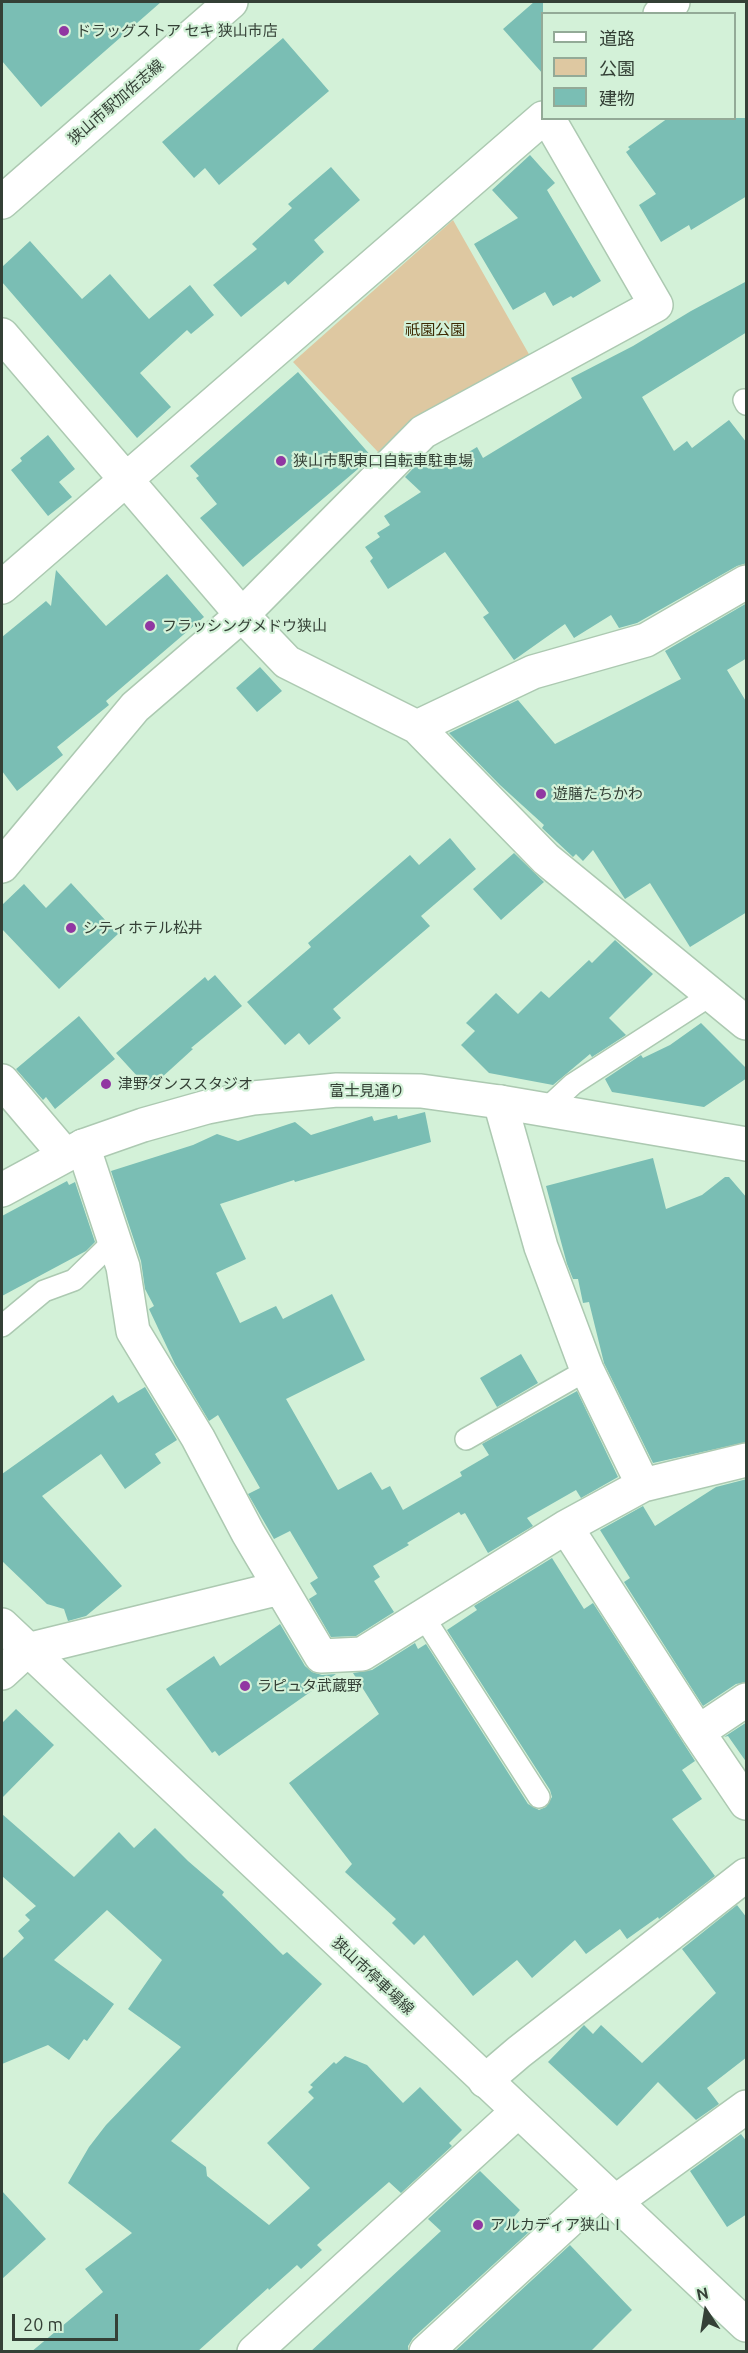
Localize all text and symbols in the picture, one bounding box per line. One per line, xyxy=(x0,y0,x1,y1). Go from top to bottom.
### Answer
legend xyxy=(541,12,736,120)
place label: ドラッグストア セキ 狭山市店 xyxy=(76,22,278,40)
marker: ドラッグストア セキ 狭山市店 xyxy=(57,24,71,38)
text: 道路 xyxy=(599,28,635,48)
street label: 狭山市駅加佐志線 xyxy=(65,56,167,148)
text: 公園 xyxy=(599,58,635,78)
text: 建物 xyxy=(599,88,635,108)
park label: 祇園公園 xyxy=(405,321,465,339)
place label: 狭山市駅東口自転車駐車場 xyxy=(293,452,473,470)
marker: 狭山市駅東口自転車駐車場 xyxy=(274,454,288,468)
place label: フラッシングメドウ狭山 xyxy=(162,617,327,635)
marker: フラッシングメドウ狭山 xyxy=(143,619,157,633)
place label: 遊膳たちかわ xyxy=(553,785,643,803)
marker: 遊膳たちかわ xyxy=(534,787,548,801)
place label: シティホテル松井 xyxy=(83,919,203,937)
marker: シティホテル松井 xyxy=(64,921,78,935)
place label: 津野ダンススタジオ xyxy=(118,1075,253,1093)
marker: 津野ダンススタジオ xyxy=(99,1077,113,1091)
street label: 富士見通り xyxy=(330,1082,404,1100)
place label: ラピュタ武蔵野 xyxy=(257,1677,362,1695)
marker: ラピュタ武蔵野 xyxy=(238,1679,252,1693)
street label: 狭山市停車場線 xyxy=(328,1934,418,2018)
place label: アルカディア狭山Ⅰ xyxy=(490,2216,625,2234)
marker: アルカディア狭山Ⅰ xyxy=(471,2218,485,2232)
north arrow xyxy=(676,2281,736,2341)
text: N xyxy=(695,2283,710,2303)
scale bar xyxy=(15,2302,122,2340)
text: 20 m xyxy=(23,2314,63,2334)

